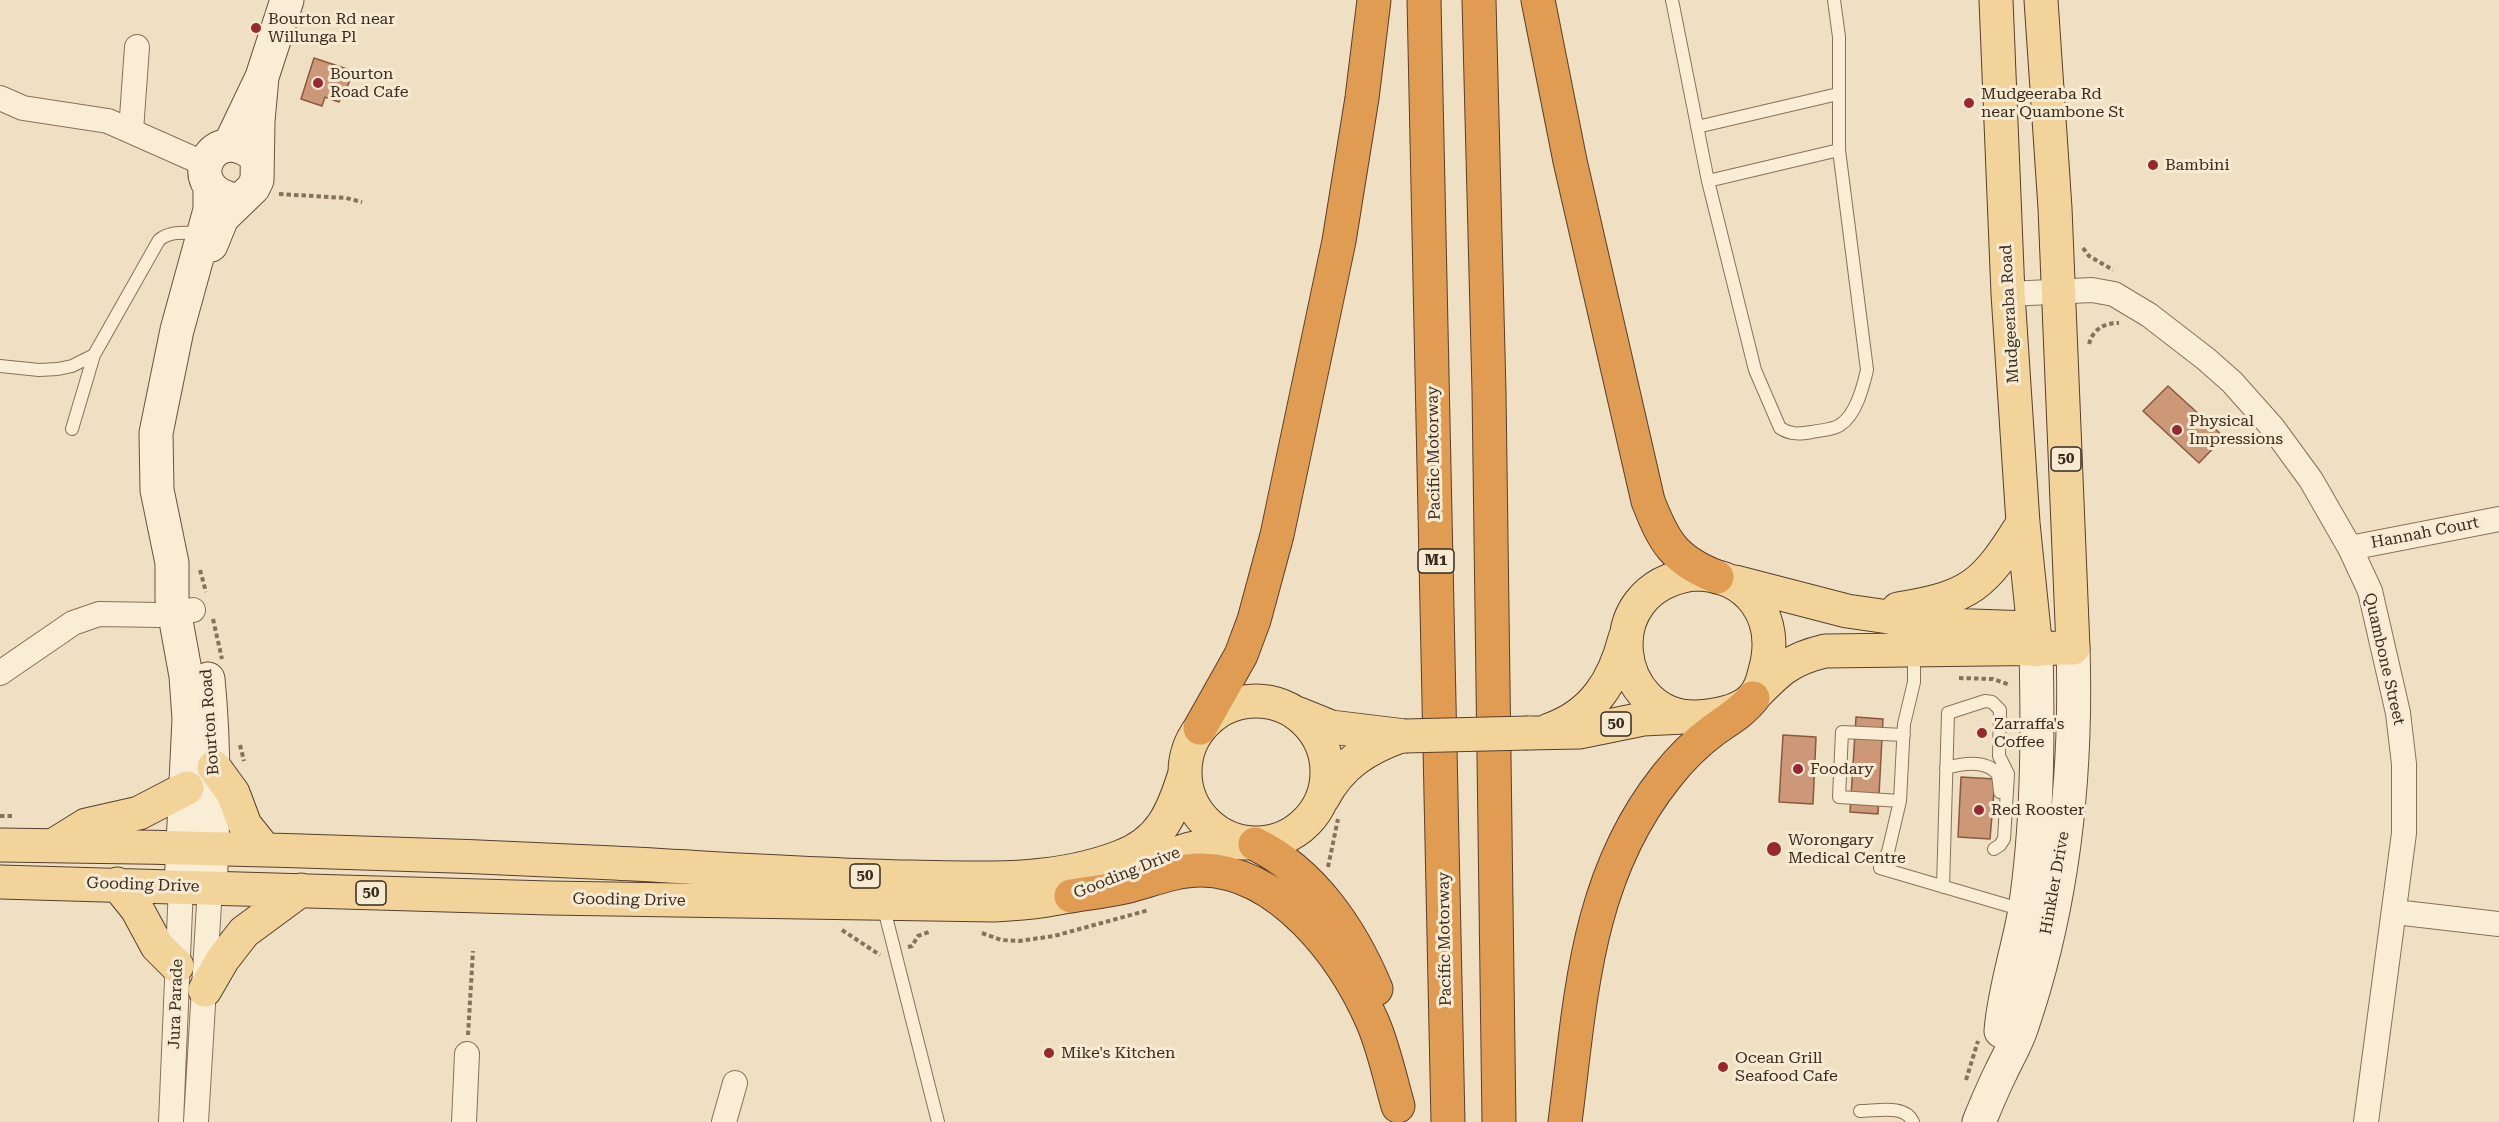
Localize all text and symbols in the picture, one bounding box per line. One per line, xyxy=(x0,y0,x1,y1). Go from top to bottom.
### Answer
place label: Bourton Rd near Willunga Pl xyxy=(268,9,395,47)
marker: Bourton Rd near Willunga Pl xyxy=(249,21,263,35)
place label: Bourton Road Cafe xyxy=(330,64,408,102)
marker: Bourton Road Cafe xyxy=(311,76,325,90)
place label: Mudgeeraba Rd near Quambone St xyxy=(1981,84,2124,122)
marker: Mudgeeraba Rd near Quambone St xyxy=(1962,96,1976,110)
place label: Bambini xyxy=(2165,155,2229,175)
marker: Bambini xyxy=(2146,158,2160,172)
street label: Mudgeeraba Road xyxy=(1997,244,2023,384)
street label: Pacific Motorway xyxy=(1423,386,1445,520)
place label: Physical Impressions xyxy=(2189,411,2283,449)
marker: Physical Impressions xyxy=(2170,423,2184,437)
road number: 50 xyxy=(2051,447,2081,471)
street label: Hannah Court xyxy=(2369,513,2481,553)
road number: M1 xyxy=(1418,549,1454,573)
street label: Quambone Street xyxy=(2359,591,2409,727)
street label: Bourton Road xyxy=(197,668,223,776)
road number: 50 xyxy=(1601,712,1631,736)
place label: Zarraffa's Coffee xyxy=(1994,714,2064,752)
marker: Zarraffa's Coffee xyxy=(1975,726,1989,740)
place label: Foodary xyxy=(1810,759,1874,779)
marker: Foodary xyxy=(1791,762,1805,776)
place label: Red Rooster xyxy=(1991,800,2084,820)
marker: Red Rooster xyxy=(1972,803,1986,817)
place label: Worongary Medical Centre xyxy=(1788,830,1906,868)
street label: Hinkler Drive xyxy=(2036,830,2074,936)
marker: Worongary Medical Centre xyxy=(1765,840,1783,858)
street label: Gooding Drive xyxy=(1071,843,1183,903)
road number: 50 xyxy=(850,864,880,888)
street label: Pacific Motorway xyxy=(1434,872,1456,1006)
street label: Gooding Drive xyxy=(86,873,200,897)
road number: 50 xyxy=(356,881,386,905)
street label: Gooding Drive xyxy=(572,889,686,911)
street label: Jura Parade xyxy=(165,958,187,1050)
place label: Mike's Kitchen xyxy=(1061,1043,1175,1063)
marker: Mike's Kitchen xyxy=(1042,1046,1056,1060)
place label: Ocean Grill Seafood Cafe xyxy=(1735,1048,1838,1086)
marker: Ocean Grill Seafood Cafe xyxy=(1716,1060,1730,1074)

